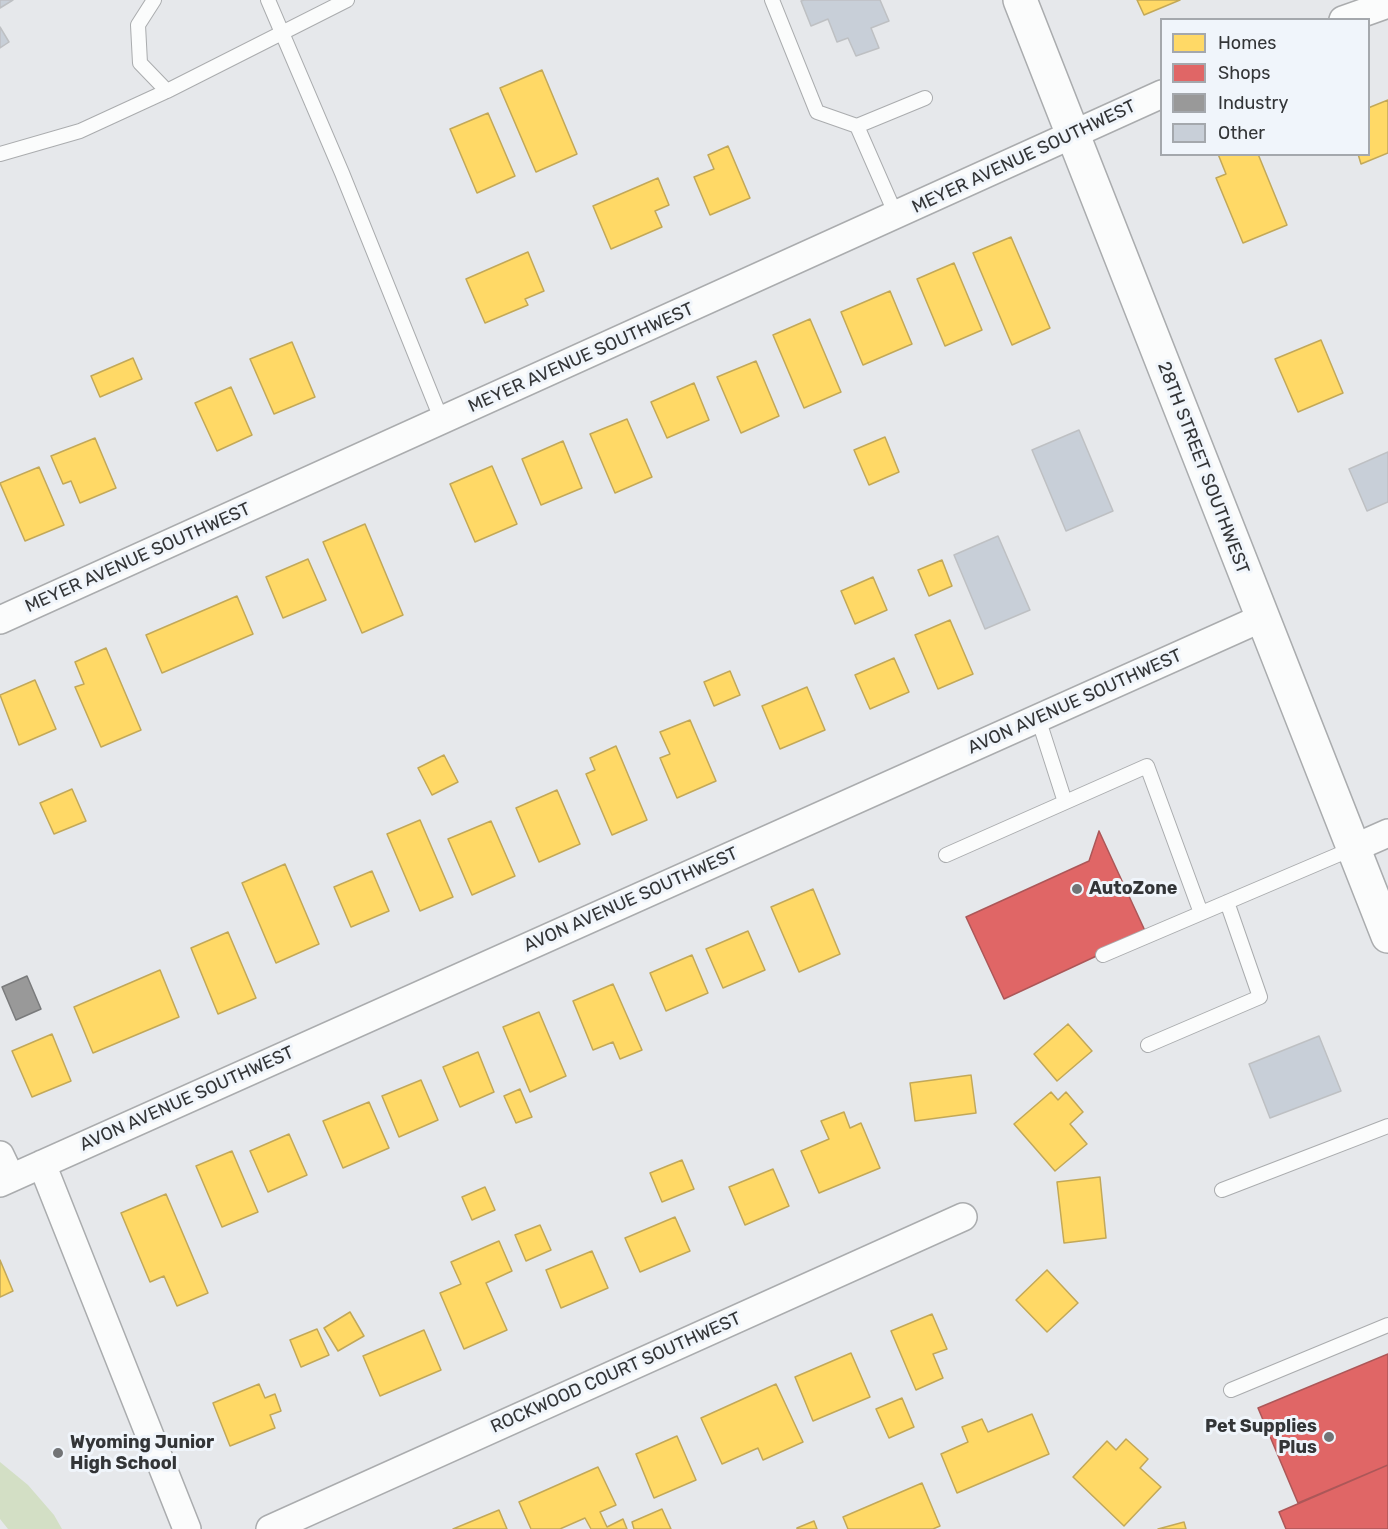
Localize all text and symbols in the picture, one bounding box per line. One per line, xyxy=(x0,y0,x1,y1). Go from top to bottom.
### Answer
legend xyxy=(1160,18,1370,156)
text: Homes xyxy=(1218,32,1276,54)
text: Shops xyxy=(1218,62,1270,84)
text: Industry xyxy=(1218,92,1288,114)
street label: MEYER AVENUE SOUTHWEST xyxy=(909,96,1139,218)
text: Other xyxy=(1218,122,1265,144)
street label: MEYER AVENUE SOUTHWEST xyxy=(465,298,697,418)
street label: 28TH STREET SOUTHWEST xyxy=(1152,359,1254,577)
street label: MEYER AVENUE SOUTHWEST xyxy=(22,498,254,618)
street label: AVON AVENUE SOUTHWEST xyxy=(965,645,1185,759)
street label: AVON AVENUE SOUTHWEST xyxy=(521,843,741,957)
place label: AutoZone xyxy=(1089,878,1177,900)
marker: AutoZone xyxy=(1070,882,1084,896)
street label: AVON AVENUE SOUTHWEST xyxy=(77,1042,297,1156)
street label: ROCKWOOD COURT SOUTHWEST xyxy=(488,1308,744,1438)
place label: Pet Supplies Plus xyxy=(1205,1416,1317,1458)
marker: Pet Supplies Plus xyxy=(1322,1430,1336,1444)
place label: Wyoming Junior High School xyxy=(70,1432,214,1474)
marker: Wyoming Junior High School xyxy=(51,1446,65,1460)

